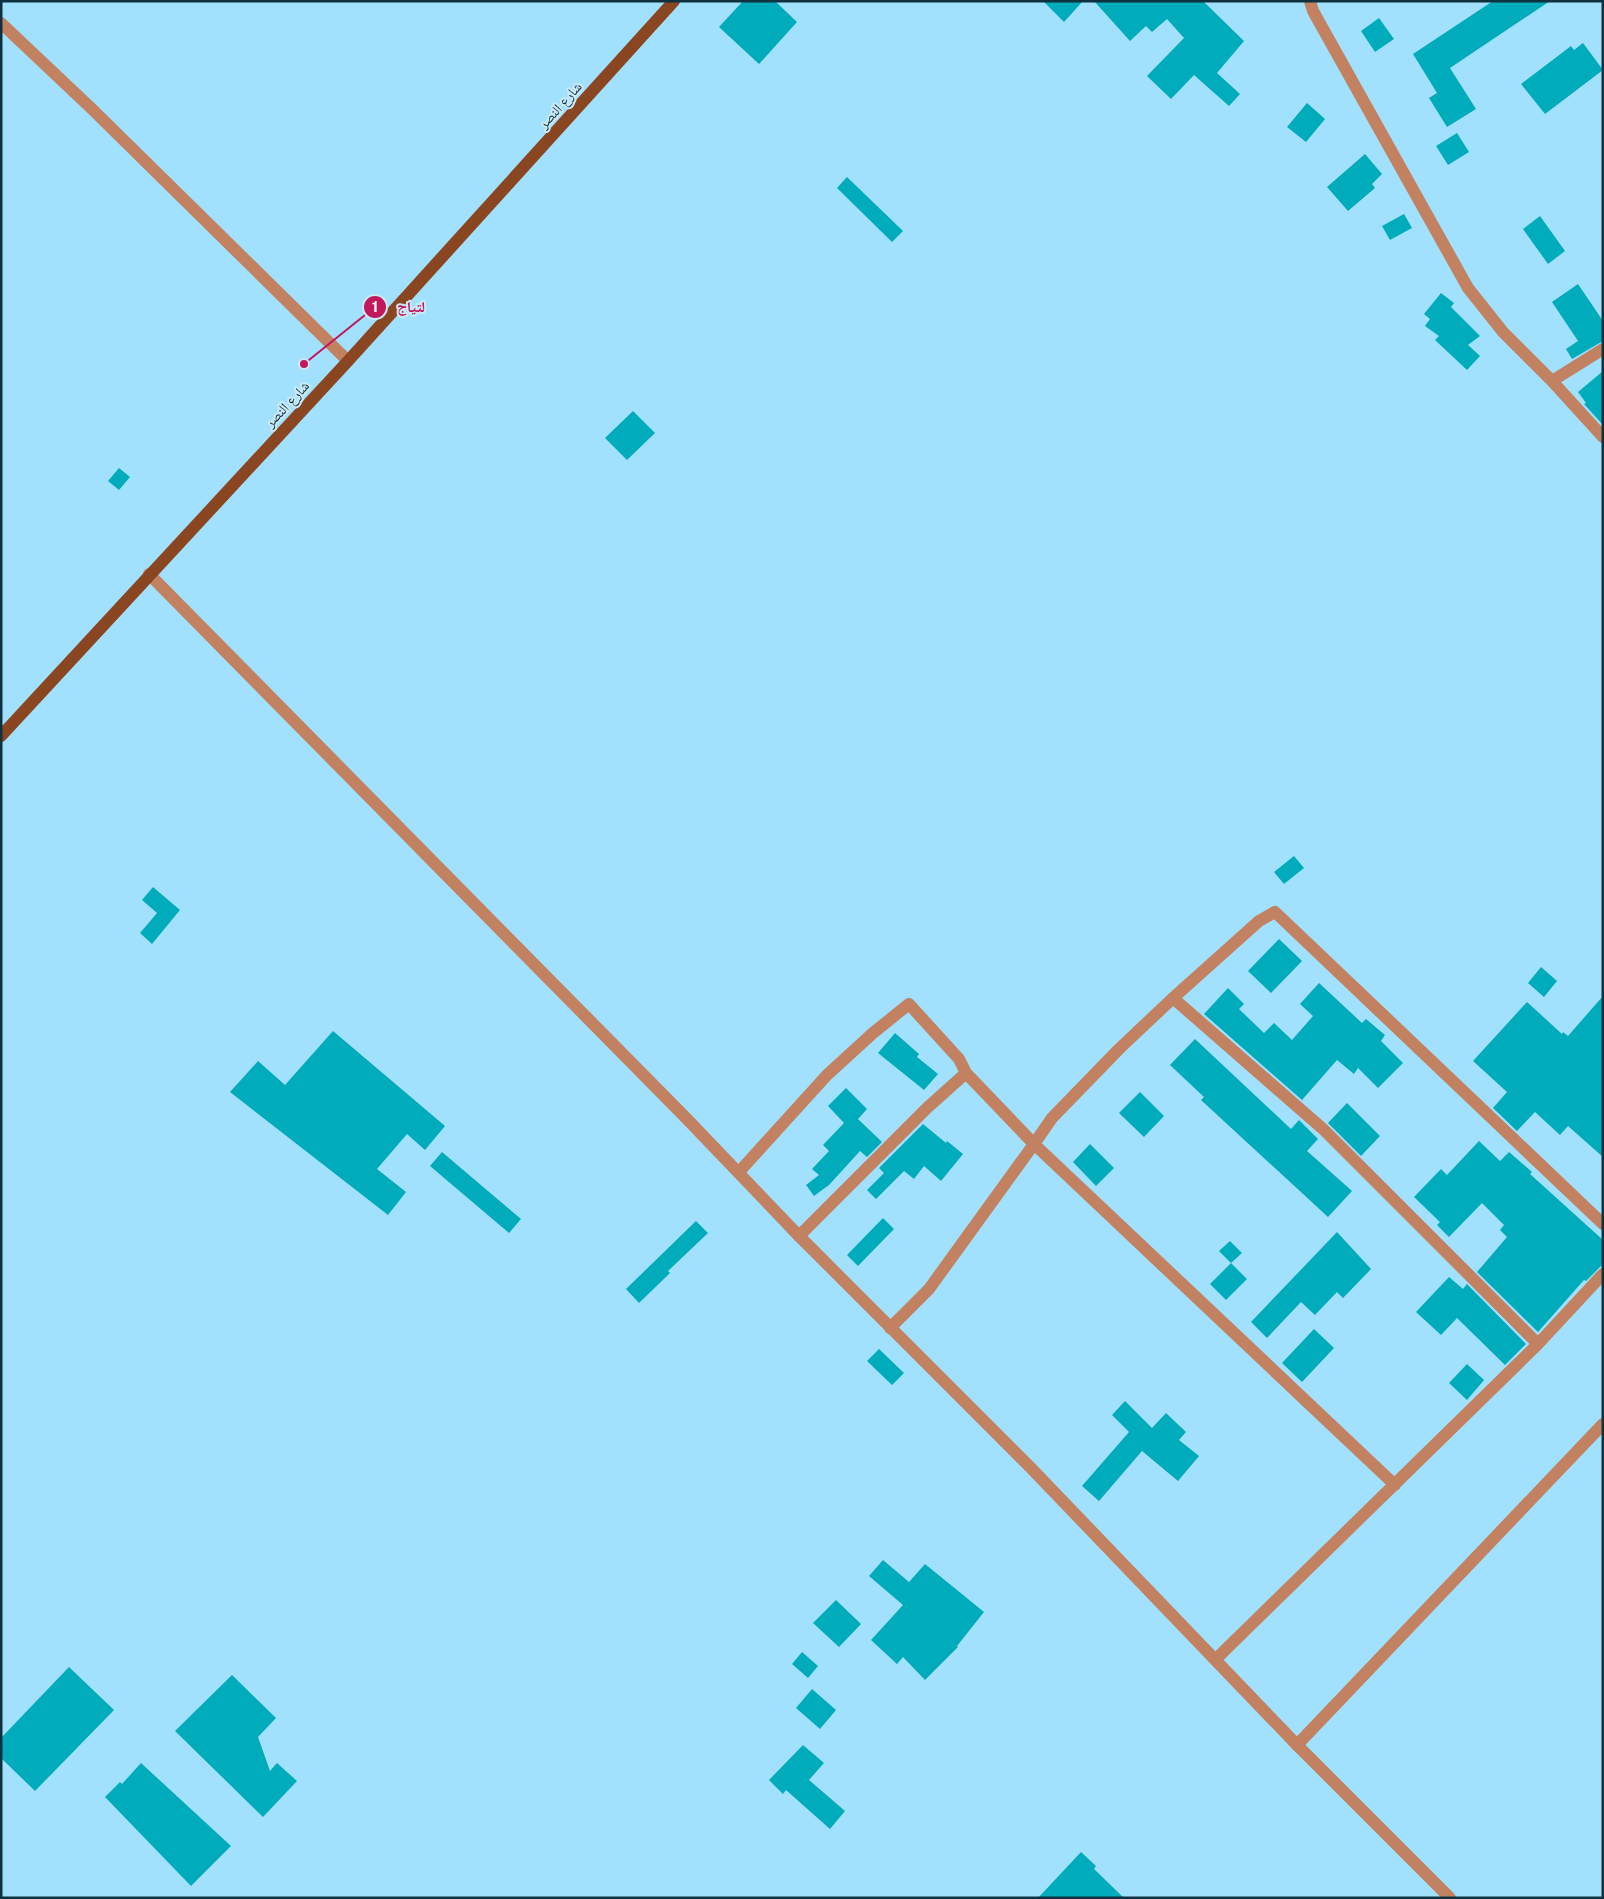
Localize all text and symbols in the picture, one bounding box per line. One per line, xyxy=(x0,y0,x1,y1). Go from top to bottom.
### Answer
street label: شارع النصر xyxy=(534,78,586,134)
callout: لتياج xyxy=(362,292,435,322)
text: 1 xyxy=(372,298,378,315)
text: لتياج xyxy=(397,298,425,316)
street label: شارع النصر xyxy=(261,378,314,432)

